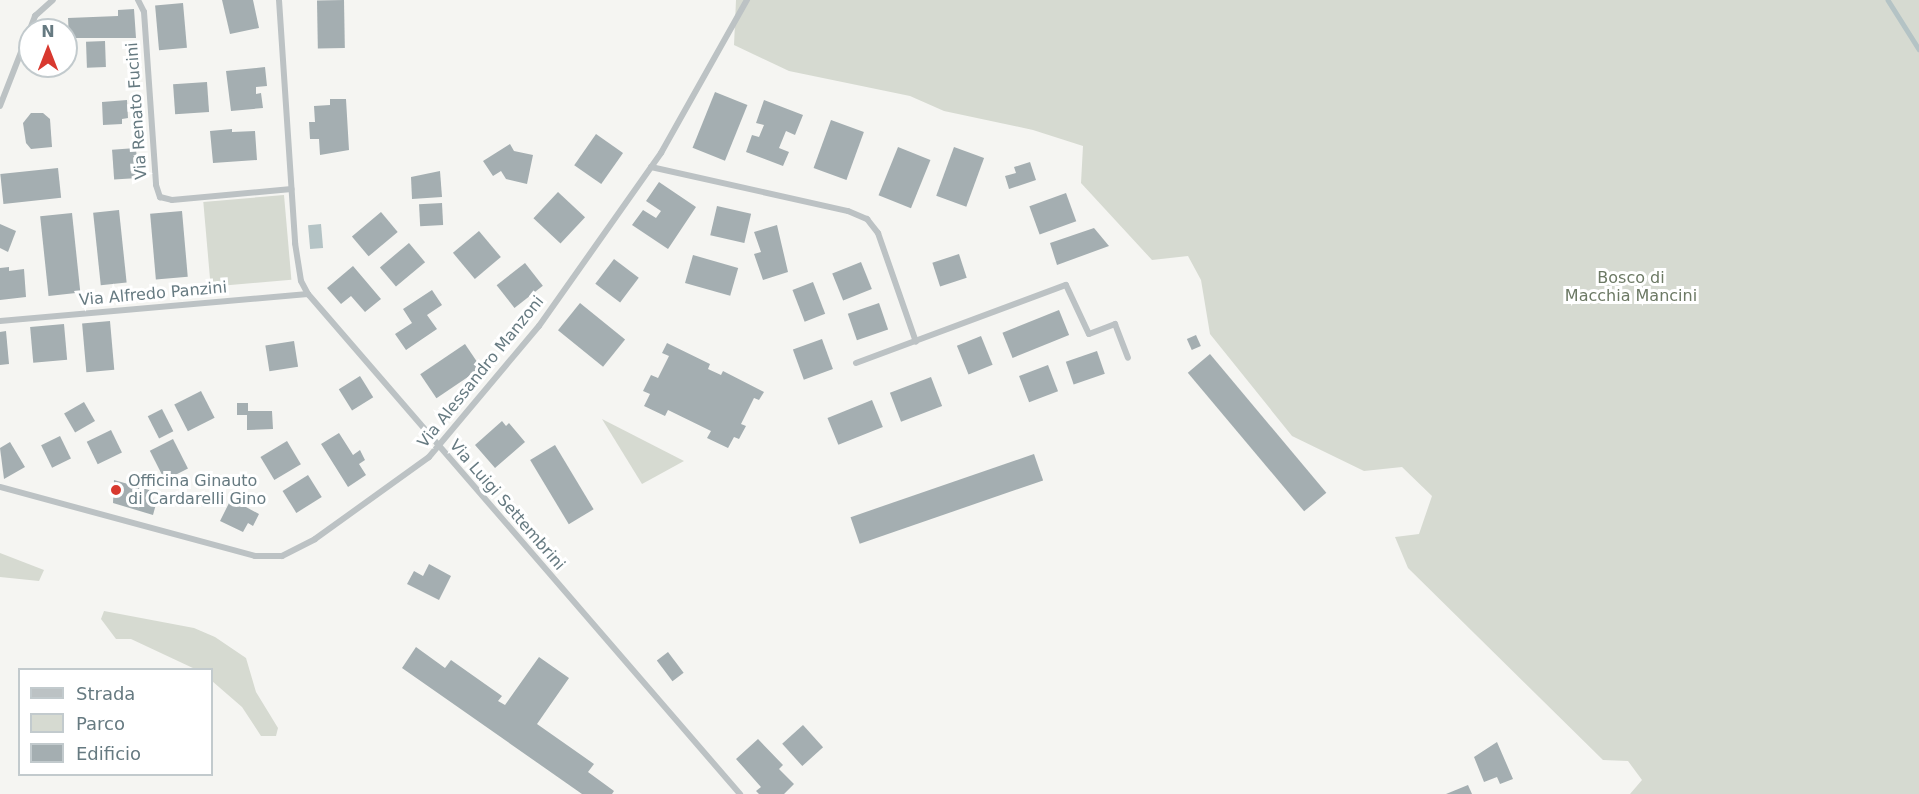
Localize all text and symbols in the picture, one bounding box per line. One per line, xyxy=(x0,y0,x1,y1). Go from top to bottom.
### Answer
north arrow xyxy=(18,18,78,78)
text: N xyxy=(41,22,55,41)
street label: Via Renato Fucini xyxy=(123,42,151,180)
park label: Bosco di Macchia Mancini xyxy=(1565,268,1697,306)
street label: Via Alfredo Panzini xyxy=(78,278,228,310)
street label: Via Alessandro Manzoni xyxy=(414,292,548,452)
street label: Via Luigi Settembrini xyxy=(445,436,569,574)
place label: Officina Ginauto di Cardarelli Gino xyxy=(128,471,266,509)
marker: Officina Ginauto di Cardarelli Gino xyxy=(109,483,123,497)
legend xyxy=(18,668,213,776)
text: Strada xyxy=(76,683,135,704)
text: Parco xyxy=(76,713,125,734)
text: Edificio xyxy=(76,743,141,764)

